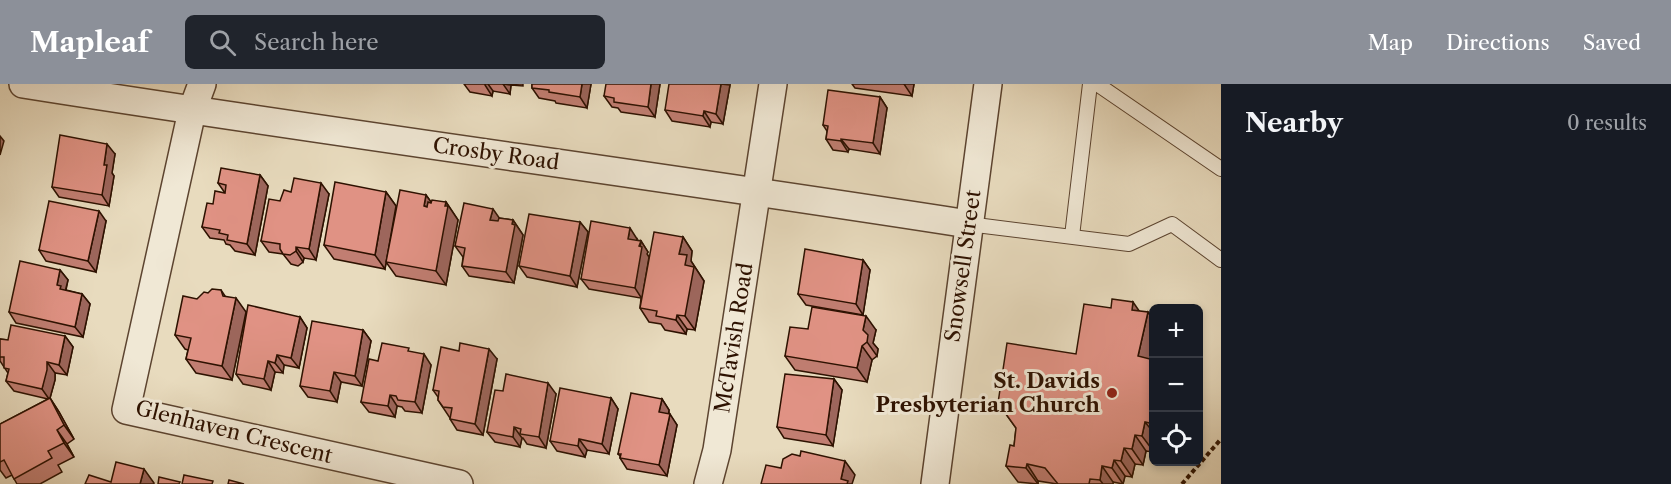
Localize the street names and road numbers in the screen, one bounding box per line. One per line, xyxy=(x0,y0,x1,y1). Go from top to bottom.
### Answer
street label: Crosby Road xyxy=(431,132,561,175)
street label: Snowsell Street xyxy=(939,188,986,344)
street label: McTavish Road xyxy=(709,261,758,415)
street label: Glenhaven Crescent xyxy=(133,395,336,468)

